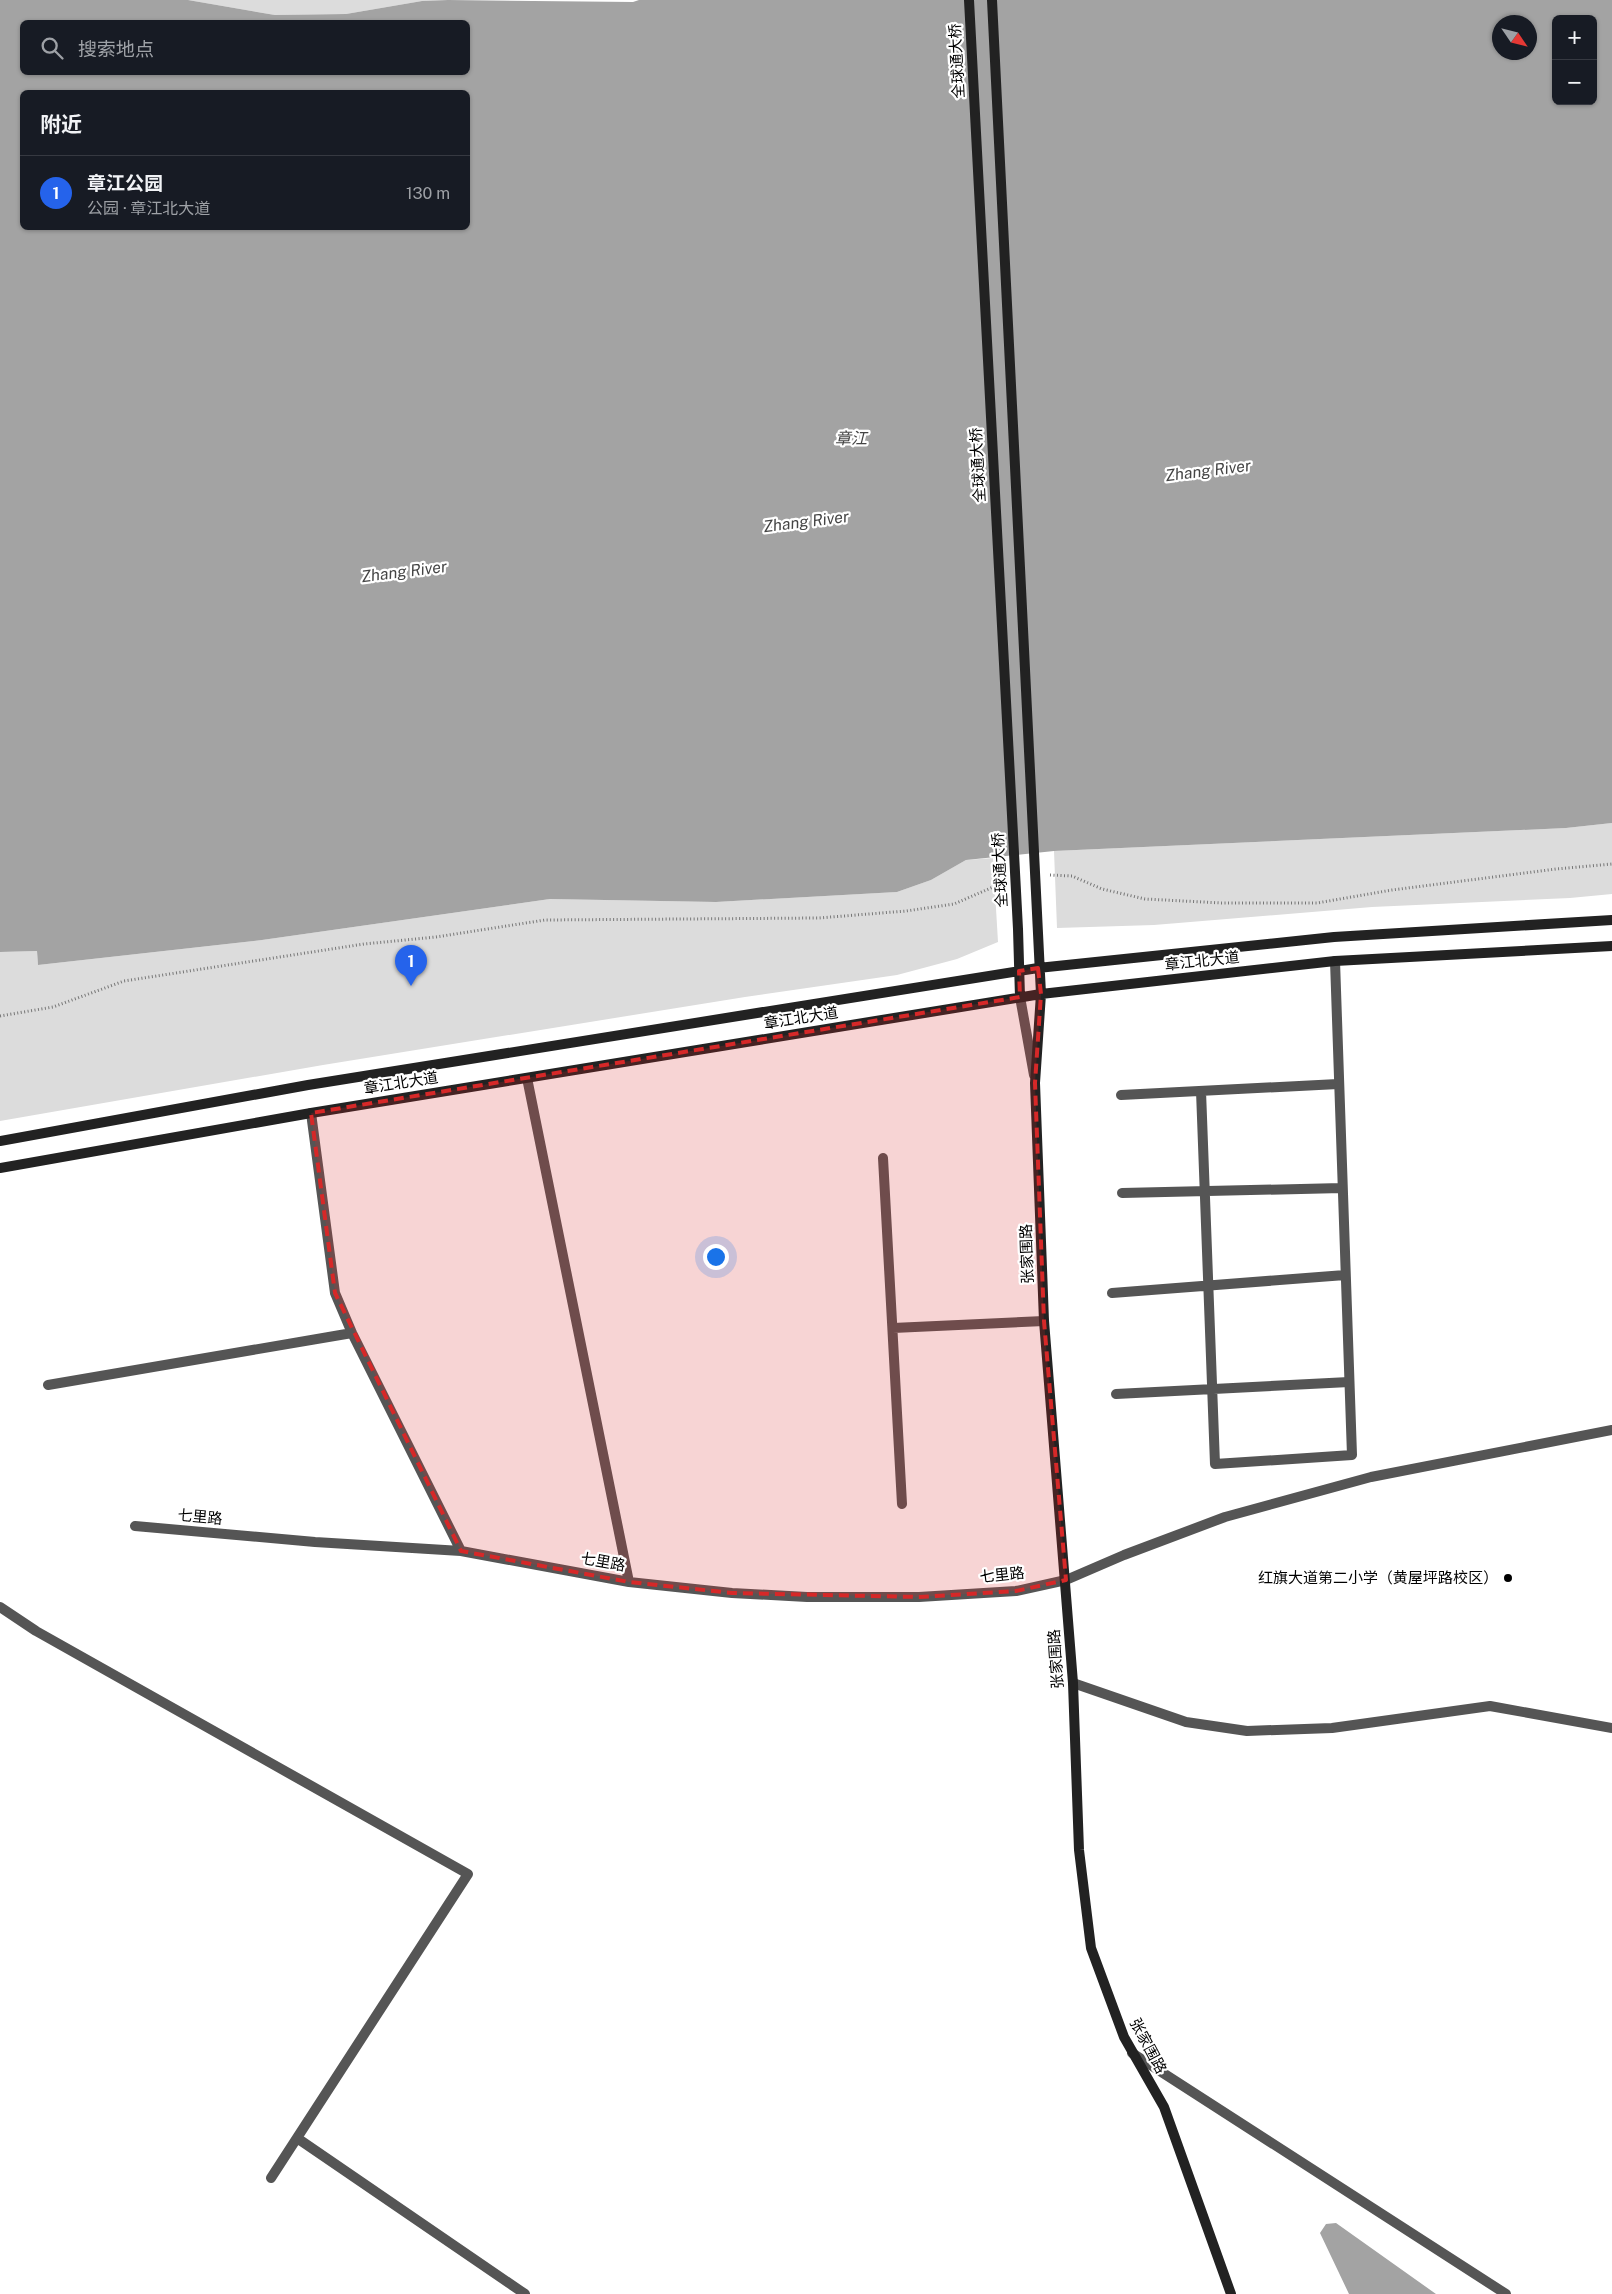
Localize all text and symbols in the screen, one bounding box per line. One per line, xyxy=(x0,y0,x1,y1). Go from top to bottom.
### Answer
north arrow xyxy=(1492,15,1537,60)
map controls xyxy=(1552,15,1597,105)
button: + xyxy=(1552,15,1597,60)
search box xyxy=(20,20,470,75)
street label: 全球通大桥 xyxy=(946,23,967,99)
icon: search xyxy=(38,34,66,62)
text: 搜索地点 xyxy=(78,38,154,60)
button: − xyxy=(1552,60,1597,105)
text: 附近 xyxy=(40,112,82,137)
text: 章江公园 xyxy=(87,172,163,194)
text: 1 xyxy=(53,184,59,203)
text: 130 m xyxy=(406,184,450,203)
text: 公园 · 章江北大道 xyxy=(87,199,210,218)
street label: 全球通大桥 xyxy=(967,427,988,503)
water label: 章江 xyxy=(835,429,869,448)
water label: Zhang River xyxy=(1164,456,1253,485)
water label: Zhang River xyxy=(762,507,851,536)
water label: Zhang River xyxy=(360,557,449,586)
street label: 全球通大桥 xyxy=(989,832,1010,908)
pin: 1 xyxy=(395,945,427,986)
street label: 章江北大道 xyxy=(1164,948,1240,973)
street label: 章江北大道 xyxy=(763,1003,839,1032)
street label: 章江北大道 xyxy=(363,1068,439,1097)
street label: 张家围路 xyxy=(1017,1224,1036,1284)
your location xyxy=(703,1244,729,1270)
street label: 七里路 xyxy=(177,1506,223,1527)
street label: 七里路 xyxy=(579,1549,627,1574)
street label: 七里路 xyxy=(979,1564,1025,1585)
place label: 红旗大道第二小学（黄屋坪路校区） xyxy=(1258,1569,1498,1586)
marker: 红旗大道第二小学（黄屋坪路校区） xyxy=(1502,1572,1514,1584)
street label: 张家围路 xyxy=(1045,1629,1066,1690)
street label: 张家围路 xyxy=(1127,2015,1170,2076)

